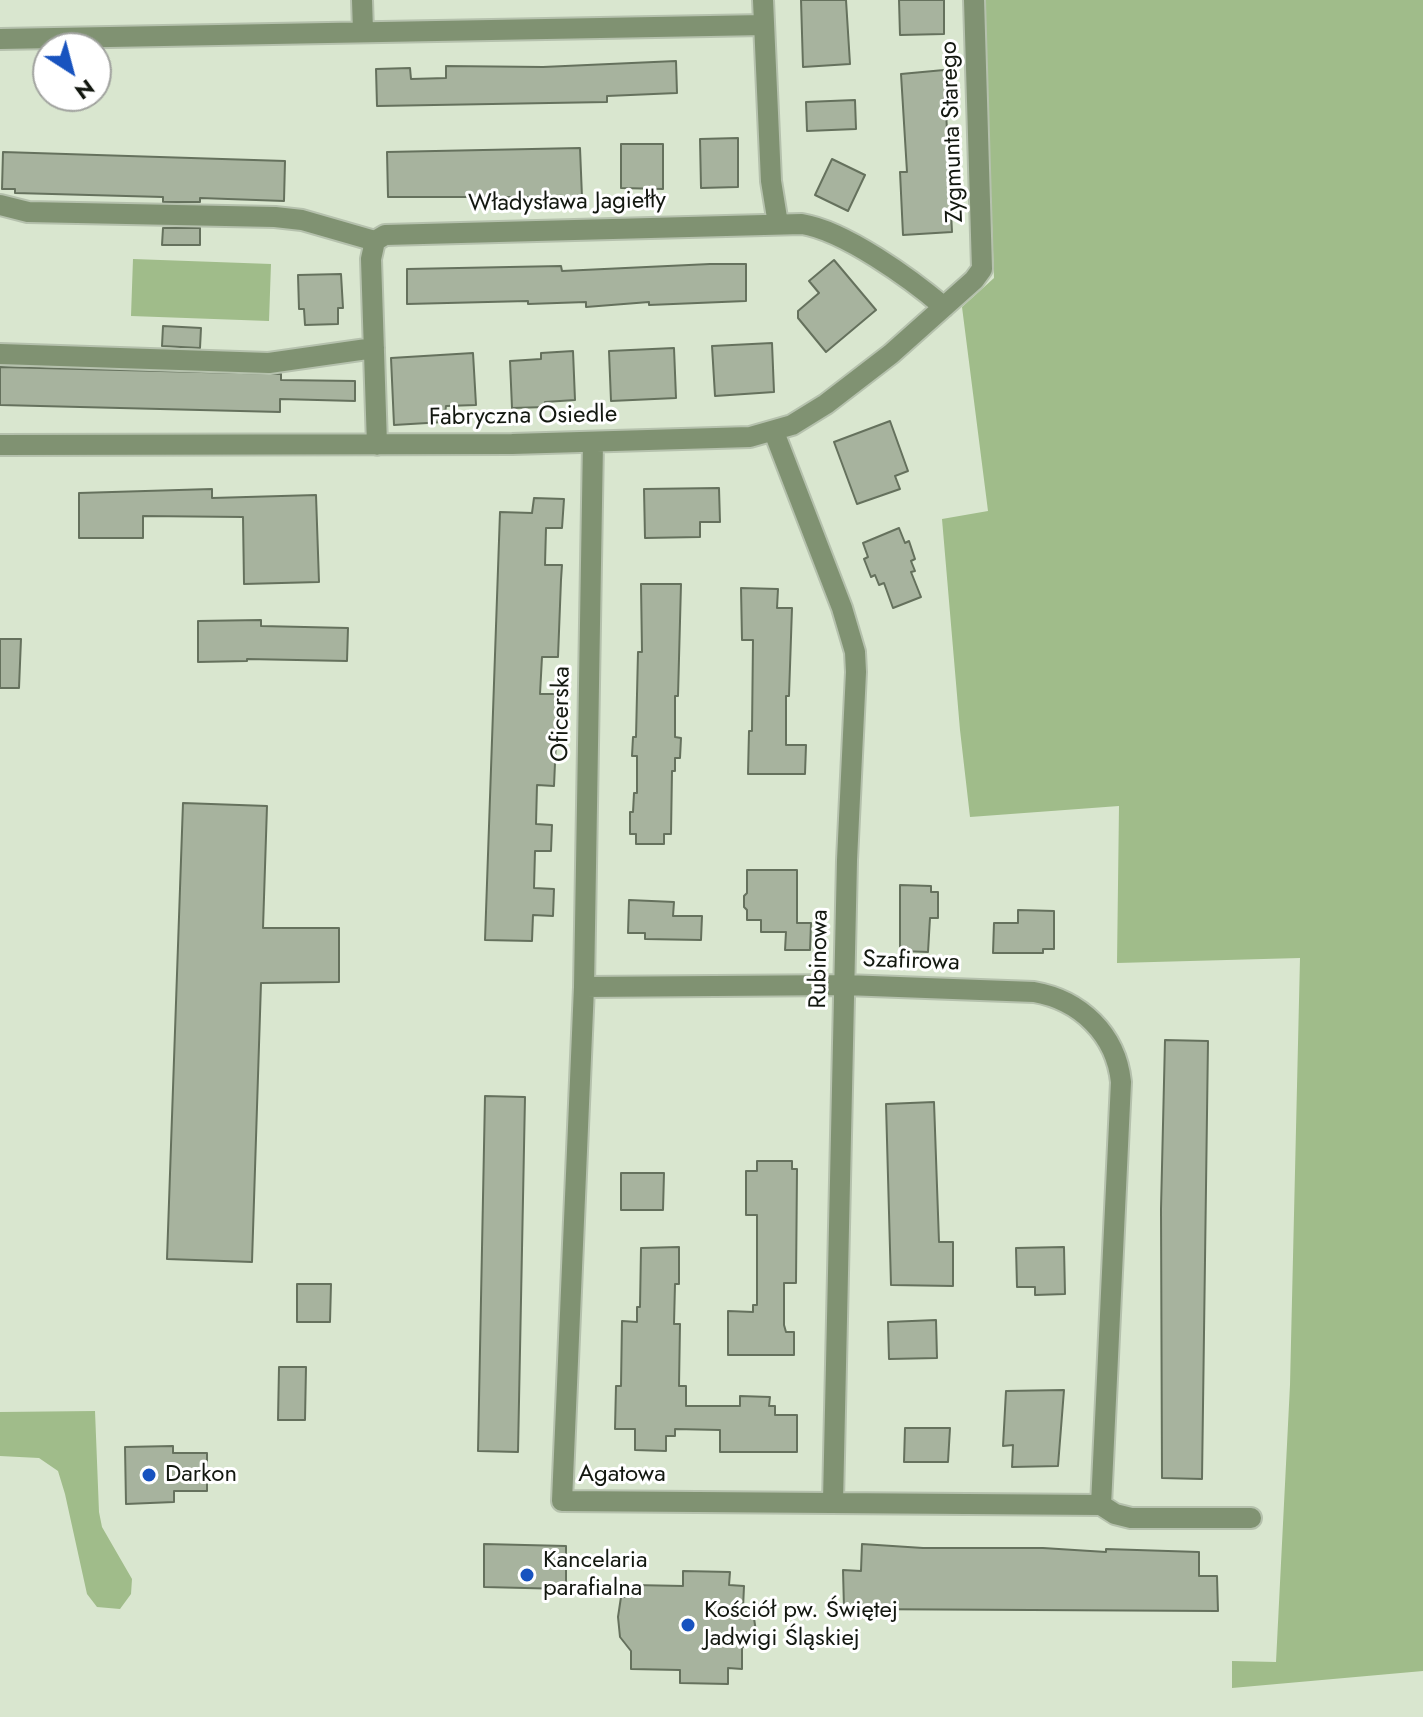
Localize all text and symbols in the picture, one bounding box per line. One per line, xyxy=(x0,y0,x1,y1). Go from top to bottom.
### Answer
north arrow xyxy=(32,32,112,112)
street label: Zygmunta Starego xyxy=(935,41,971,223)
text: N xyxy=(68,72,101,108)
street label: Władysława Jagiełły xyxy=(468,187,666,219)
street label: Fabryczna Osiedle xyxy=(429,401,617,433)
street label: Oficerska xyxy=(547,666,577,762)
street label: Rubinowa xyxy=(805,909,835,1009)
street label: Szafirowa xyxy=(862,946,960,978)
place label: Darkon xyxy=(165,1461,237,1489)
street label: Agatowa xyxy=(578,1461,666,1489)
marker: Darkon xyxy=(140,1466,158,1484)
place label: Kancelaria parafialna xyxy=(543,1547,648,1603)
marker: Kancelaria parafialna xyxy=(518,1566,536,1584)
place label: Kościół pw. Świętej Jadwigi Śląskiej xyxy=(704,1597,898,1653)
marker: Kościół pw. Świętej Jadwigi Śląskiej xyxy=(679,1616,697,1634)

